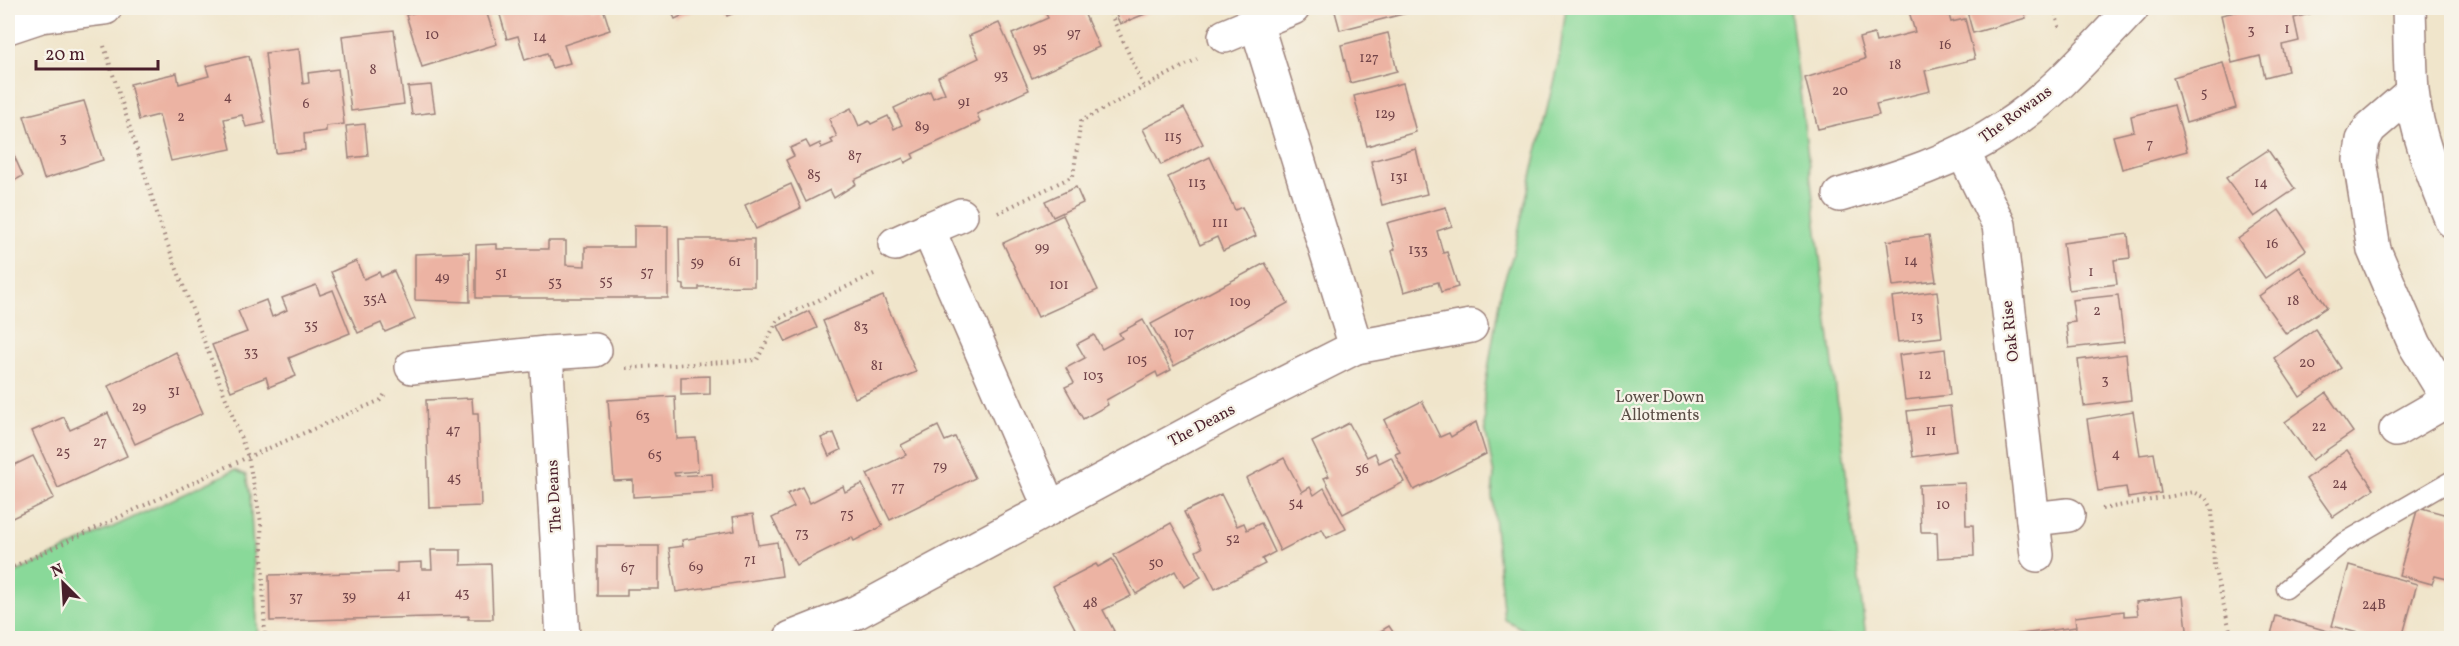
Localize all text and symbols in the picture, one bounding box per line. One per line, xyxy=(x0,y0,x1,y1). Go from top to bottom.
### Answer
house number: 1 xyxy=(2284,20,2290,39)
house number: 3 xyxy=(2247,21,2255,40)
house number: 97 xyxy=(1067,24,1081,43)
house number: 10 xyxy=(425,26,439,45)
house number: 14 xyxy=(533,28,547,47)
scale bar xyxy=(36,33,158,71)
house number: 16 xyxy=(1939,36,1951,55)
house number: 95 xyxy=(1033,39,1047,58)
text: 20 m xyxy=(45,43,85,68)
house number: 127 xyxy=(1359,49,1379,68)
house number: 18 xyxy=(1889,56,1901,75)
house number: 8 xyxy=(369,61,377,80)
house number: 93 xyxy=(994,66,1008,85)
street label: The Rowans xyxy=(1975,81,2057,149)
house number: 20 xyxy=(1832,82,1848,101)
house number: 5 xyxy=(2201,84,2207,103)
house number: 4 xyxy=(224,88,232,107)
house number: 91 xyxy=(958,93,970,112)
house number: 6 xyxy=(302,95,310,114)
house number: 129 xyxy=(1375,105,1395,124)
house number: 2 xyxy=(177,108,185,127)
house number: 89 xyxy=(915,118,929,137)
house number: 115 xyxy=(1164,128,1182,147)
house number: 3 xyxy=(59,129,67,148)
house number: 7 xyxy=(2147,135,2154,154)
house number: 87 xyxy=(848,147,862,166)
house number: 85 xyxy=(807,166,821,185)
house number: 131 xyxy=(1390,168,1408,187)
house number: 113 xyxy=(1188,174,1206,193)
house number: 14 xyxy=(2254,174,2268,193)
house number: 111 xyxy=(1212,214,1228,233)
house number: 16 xyxy=(2266,235,2278,254)
house number: 99 xyxy=(1035,238,1049,257)
house number: 133 xyxy=(1408,241,1428,260)
house number: 14 xyxy=(1904,252,1918,271)
house number: 59 xyxy=(690,253,704,272)
house number: 61 xyxy=(729,253,741,272)
house number: 57 xyxy=(640,263,654,282)
house number: 1 xyxy=(2088,263,2094,282)
house number: 51 xyxy=(495,264,507,283)
house number: 49 xyxy=(434,268,450,287)
house number: 55 xyxy=(599,272,613,291)
house number: 53 xyxy=(548,273,562,292)
house number: 101 xyxy=(1049,276,1069,295)
house number: 35A xyxy=(363,290,387,309)
house number: 18 xyxy=(2287,292,2299,311)
house number: 109 xyxy=(1229,293,1251,312)
street label: Oak Rise xyxy=(1997,299,2025,363)
house number: 2 xyxy=(2093,302,2101,321)
house number: 13 xyxy=(1911,308,1923,327)
house number: 35 xyxy=(304,316,318,335)
house number: 83 xyxy=(854,318,868,337)
house number: 107 xyxy=(1174,324,1195,343)
house number: 33 xyxy=(244,343,258,362)
house number: 105 xyxy=(1127,351,1147,370)
house number: 20 xyxy=(2299,354,2315,373)
house number: 81 xyxy=(871,357,883,376)
house number: 12 xyxy=(1919,366,1931,385)
house number: 103 xyxy=(1083,367,1103,386)
house number: 3 xyxy=(2101,371,2109,390)
house number: 31 xyxy=(168,382,180,401)
park label: Lower Down Allotments xyxy=(1616,387,1705,427)
house number: 29 xyxy=(132,398,146,417)
street label: The Deans xyxy=(1165,399,1240,453)
house number: 63 xyxy=(636,407,650,426)
house number: 22 xyxy=(2311,418,2327,437)
house number: 47 xyxy=(445,421,461,440)
house number: 11 xyxy=(1926,422,1936,441)
house number: 27 xyxy=(93,433,107,452)
house number: 25 xyxy=(56,443,70,462)
house number: 4 xyxy=(2112,445,2120,464)
house number: 65 xyxy=(648,446,662,465)
house number: 79 xyxy=(933,457,947,476)
street label: The Deans xyxy=(542,459,568,533)
house number: 56 xyxy=(1355,460,1369,479)
house number: 45 xyxy=(447,469,461,488)
house number: 24 xyxy=(2332,475,2348,494)
house number: 77 xyxy=(891,478,905,497)
house number: 54 xyxy=(1288,494,1304,513)
house number: 10 xyxy=(1936,496,1950,515)
house number: 75 xyxy=(840,505,854,524)
house number: 73 xyxy=(795,524,809,543)
house number: 52 xyxy=(1226,530,1240,549)
house number: 71 xyxy=(744,551,756,570)
north arrow xyxy=(33,553,93,613)
house number: 50 xyxy=(1149,554,1163,573)
house number: 69 xyxy=(689,558,703,577)
text: N xyxy=(48,559,68,584)
house number: 67 xyxy=(621,559,635,578)
house number: 43 xyxy=(455,584,469,603)
house number: 41 xyxy=(397,586,411,605)
house number: 39 xyxy=(342,587,356,606)
house number: 37 xyxy=(289,588,303,607)
house number: 48 xyxy=(1082,594,1098,613)
house number: 24B xyxy=(2362,596,2386,615)

